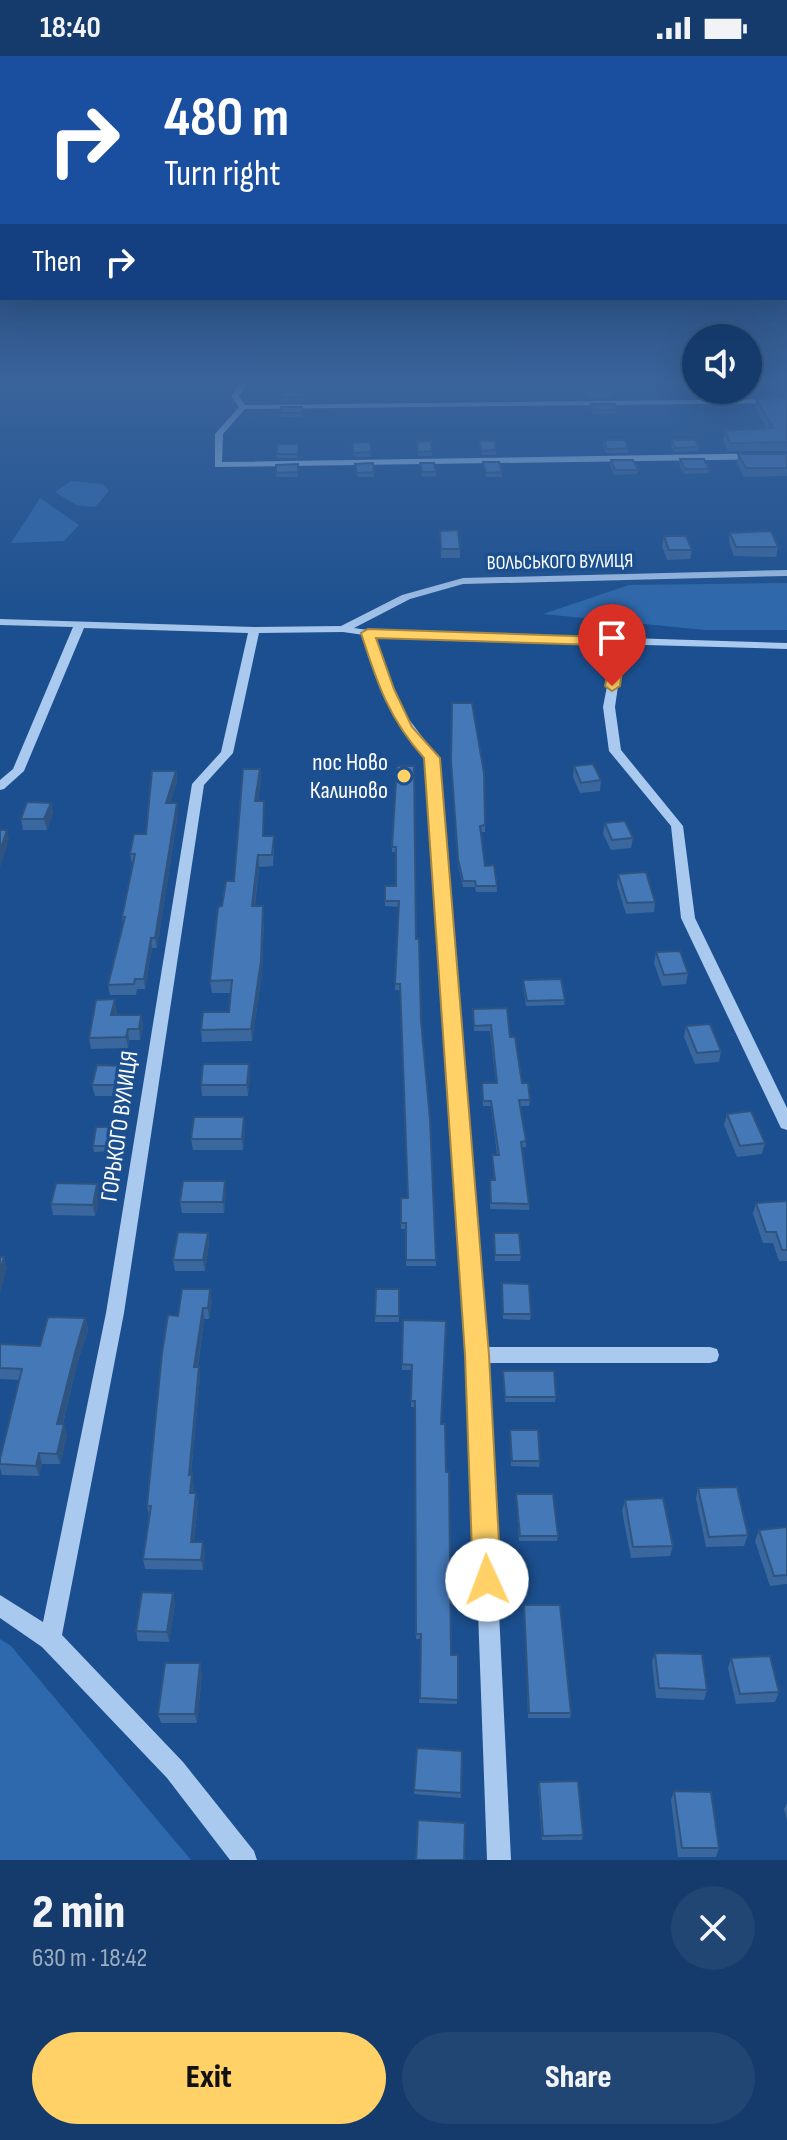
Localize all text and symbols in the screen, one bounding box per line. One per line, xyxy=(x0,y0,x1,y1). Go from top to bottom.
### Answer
text: 18:40 xyxy=(40,10,101,46)
text: 480 m xyxy=(164,85,289,152)
icon: right xyxy=(32,88,136,192)
text: Turn right xyxy=(164,153,281,196)
icon: right xyxy=(98,240,142,284)
text: Then xyxy=(32,244,82,280)
map controls xyxy=(682,324,762,404)
button: sound xyxy=(682,324,762,404)
street label: ВОЛЬСЬКОГО ВУЛИЦЯ xyxy=(487,549,634,575)
pin xyxy=(578,604,646,686)
icon: arrive xyxy=(590,616,634,660)
place label: пос Ново Калиново xyxy=(310,748,388,805)
marker: пос Ново Калиново xyxy=(395,767,413,785)
street label: ГОРЬКОГО ВУЛИЦЯ xyxy=(95,1049,144,1203)
position arrow xyxy=(445,1538,529,1622)
text: 2 min xyxy=(32,1884,125,1941)
button: close xyxy=(671,1886,755,1970)
text: 630 m · 18:42 xyxy=(32,1943,147,1974)
button: Exit xyxy=(32,2032,386,2124)
button: Share xyxy=(402,2032,755,2124)

